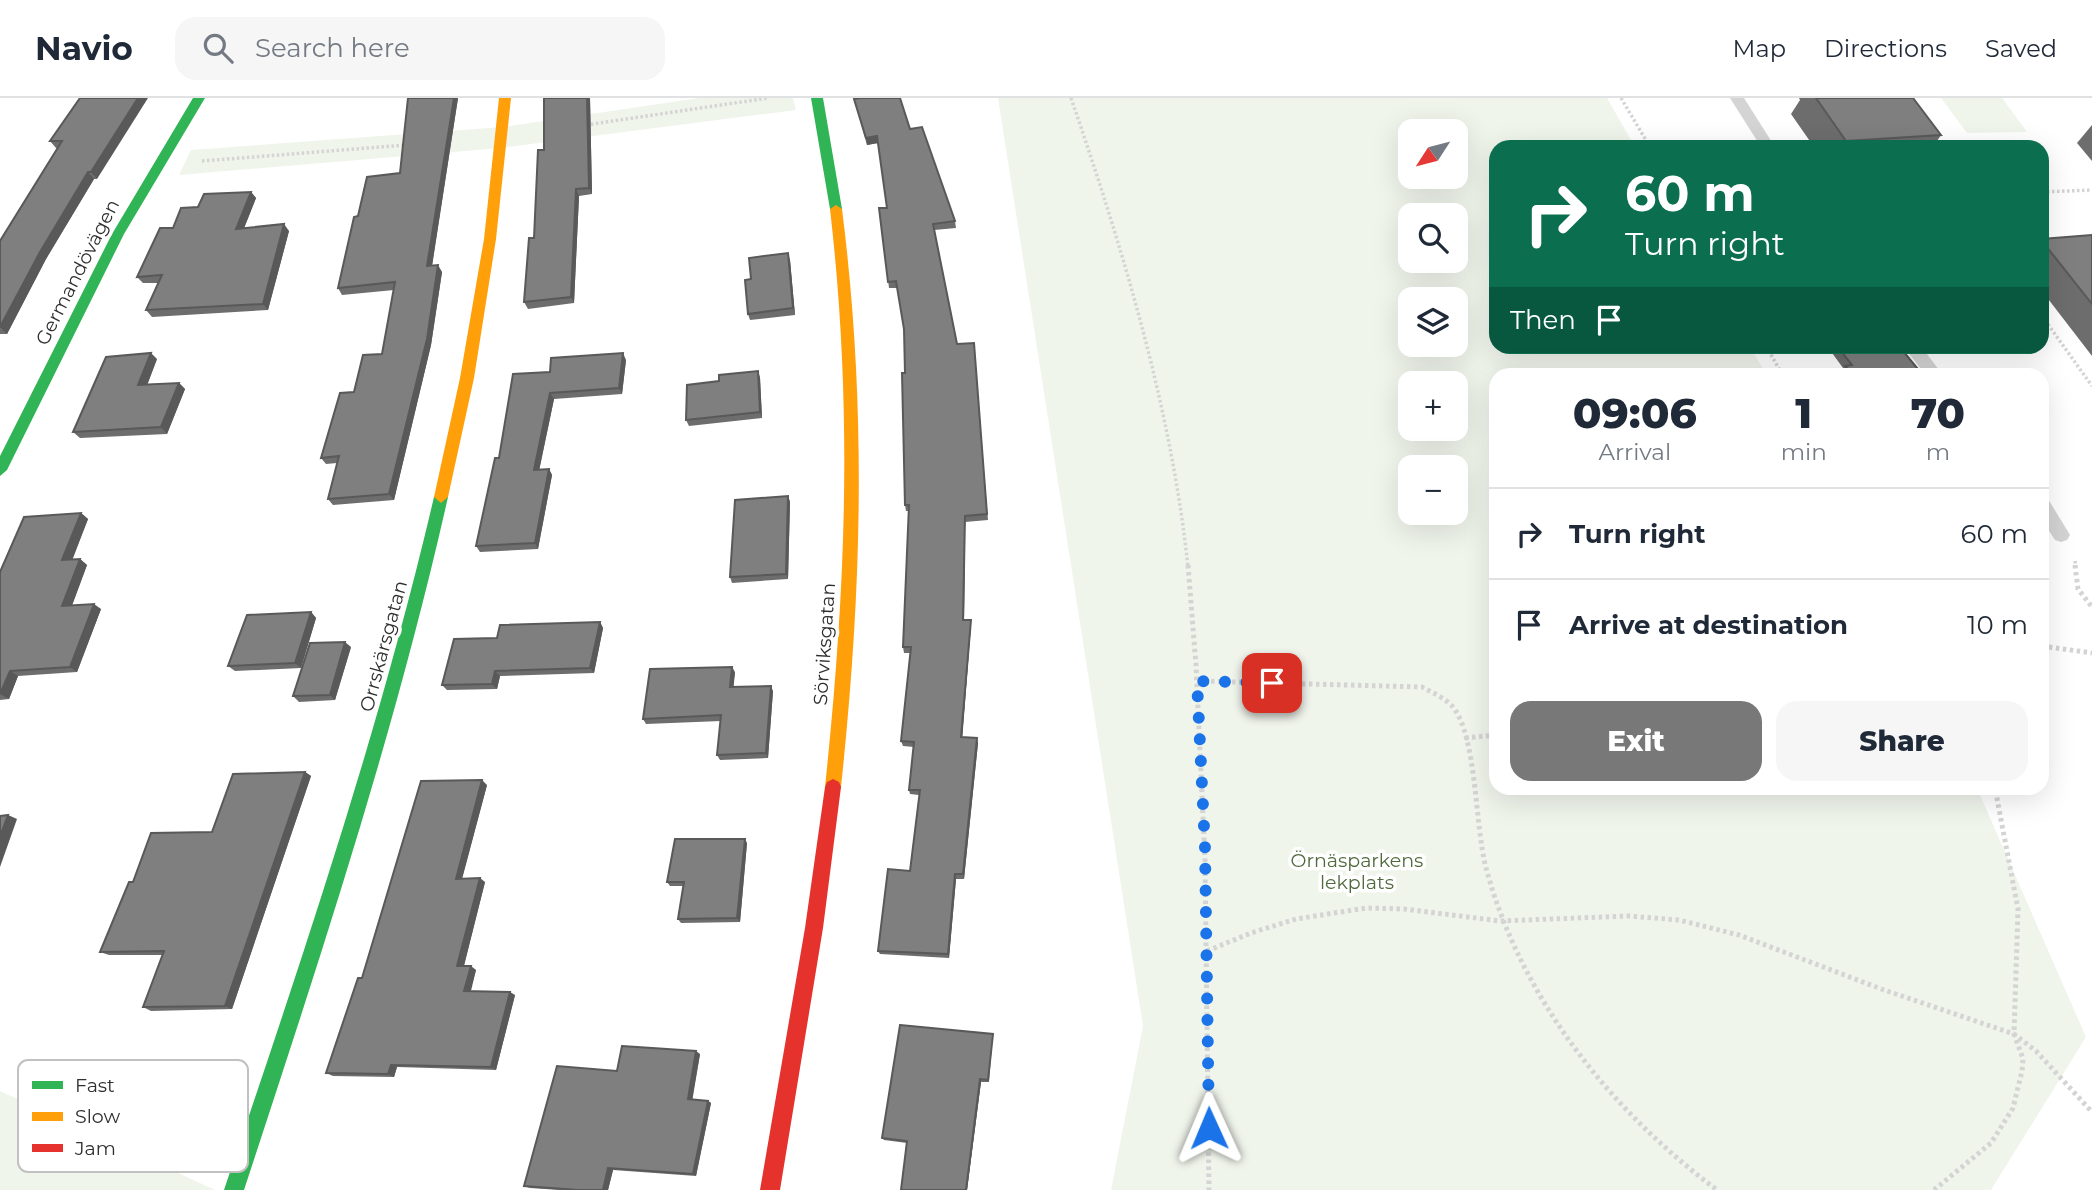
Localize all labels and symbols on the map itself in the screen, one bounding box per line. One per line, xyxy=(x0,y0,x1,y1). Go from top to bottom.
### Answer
north arrow xyxy=(1398,119,1468,189)
street label: Germandövägen xyxy=(31,195,124,349)
street label: Orrskärsgatan xyxy=(355,578,412,714)
street label: Sörviksgatan xyxy=(809,582,840,706)
pin xyxy=(1242,653,1302,713)
park label: Örnäsparkens lekplats xyxy=(1291,849,1423,894)
legend xyxy=(18,1060,248,1172)
text: Fast xyxy=(75,1074,115,1097)
position arrow xyxy=(1172,1091,1246,1165)
text: Slow xyxy=(75,1105,120,1128)
text: Jam xyxy=(74,1137,116,1160)

